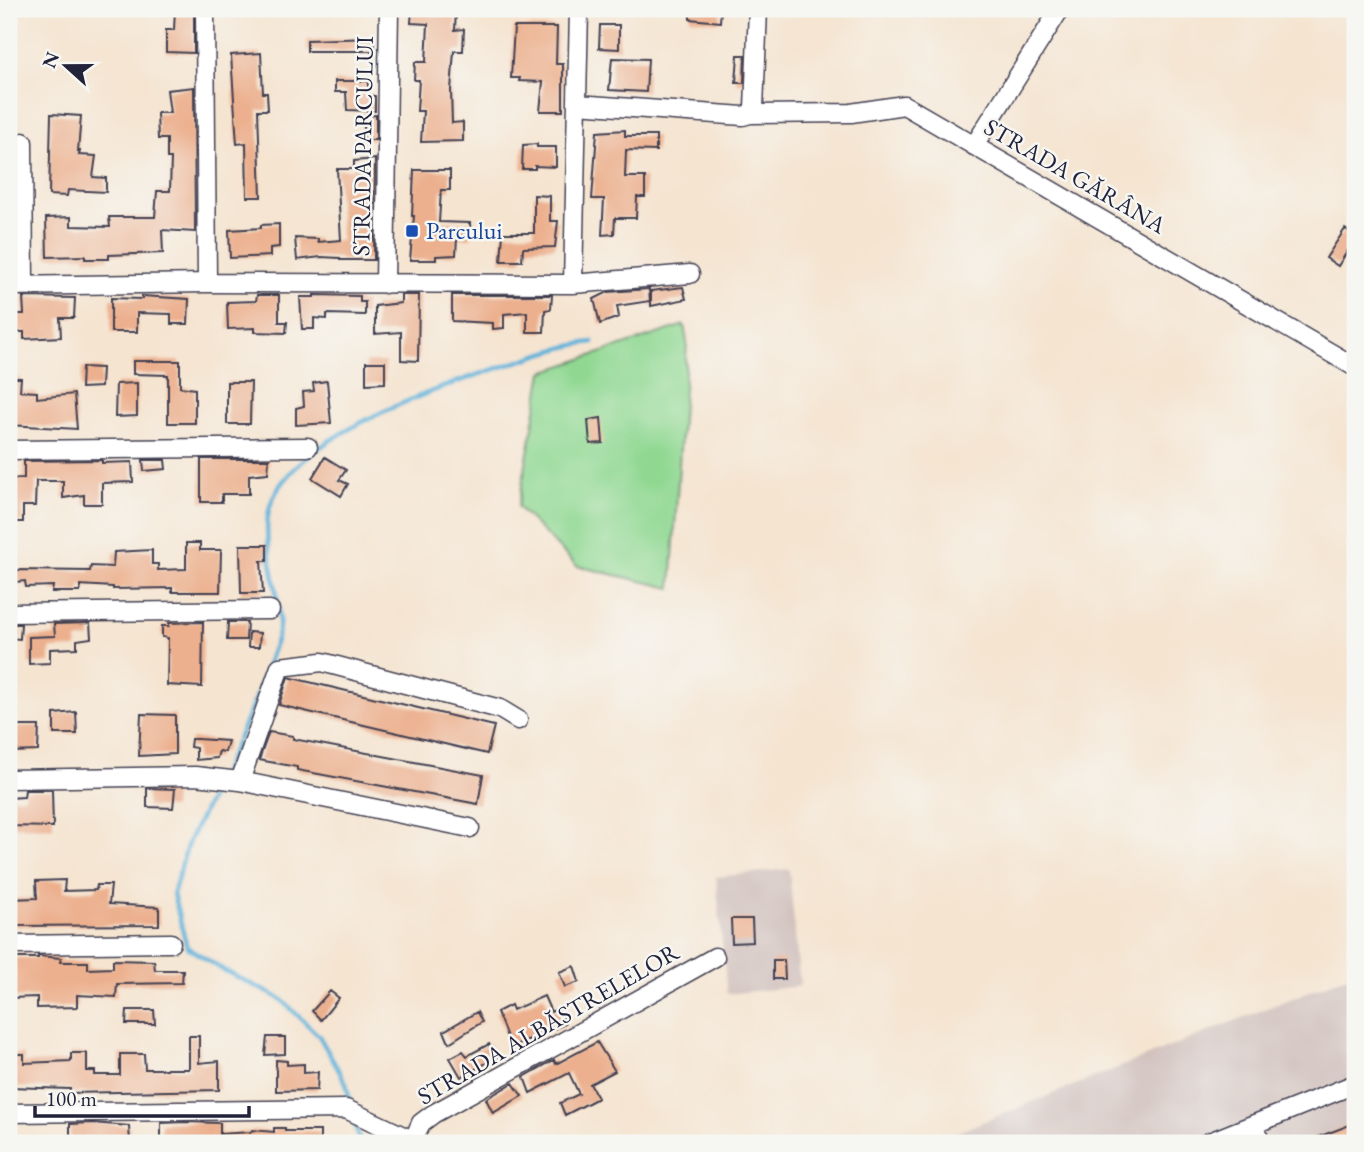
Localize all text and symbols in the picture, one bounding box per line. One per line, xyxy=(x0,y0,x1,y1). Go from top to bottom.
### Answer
north arrow xyxy=(32,32,102,102)
street label: STRADA PARCULUI xyxy=(345,36,380,256)
text: N xyxy=(36,48,65,72)
street label: STRADA GĂRÂNA xyxy=(979,111,1172,240)
place label: Parcului xyxy=(426,215,502,246)
marker: Parcului xyxy=(404,223,420,239)
street label: STRADA ALBĂSTRELELOR xyxy=(411,935,685,1111)
scale bar xyxy=(35,1075,248,1119)
text: 100 m xyxy=(46,1085,97,1112)

